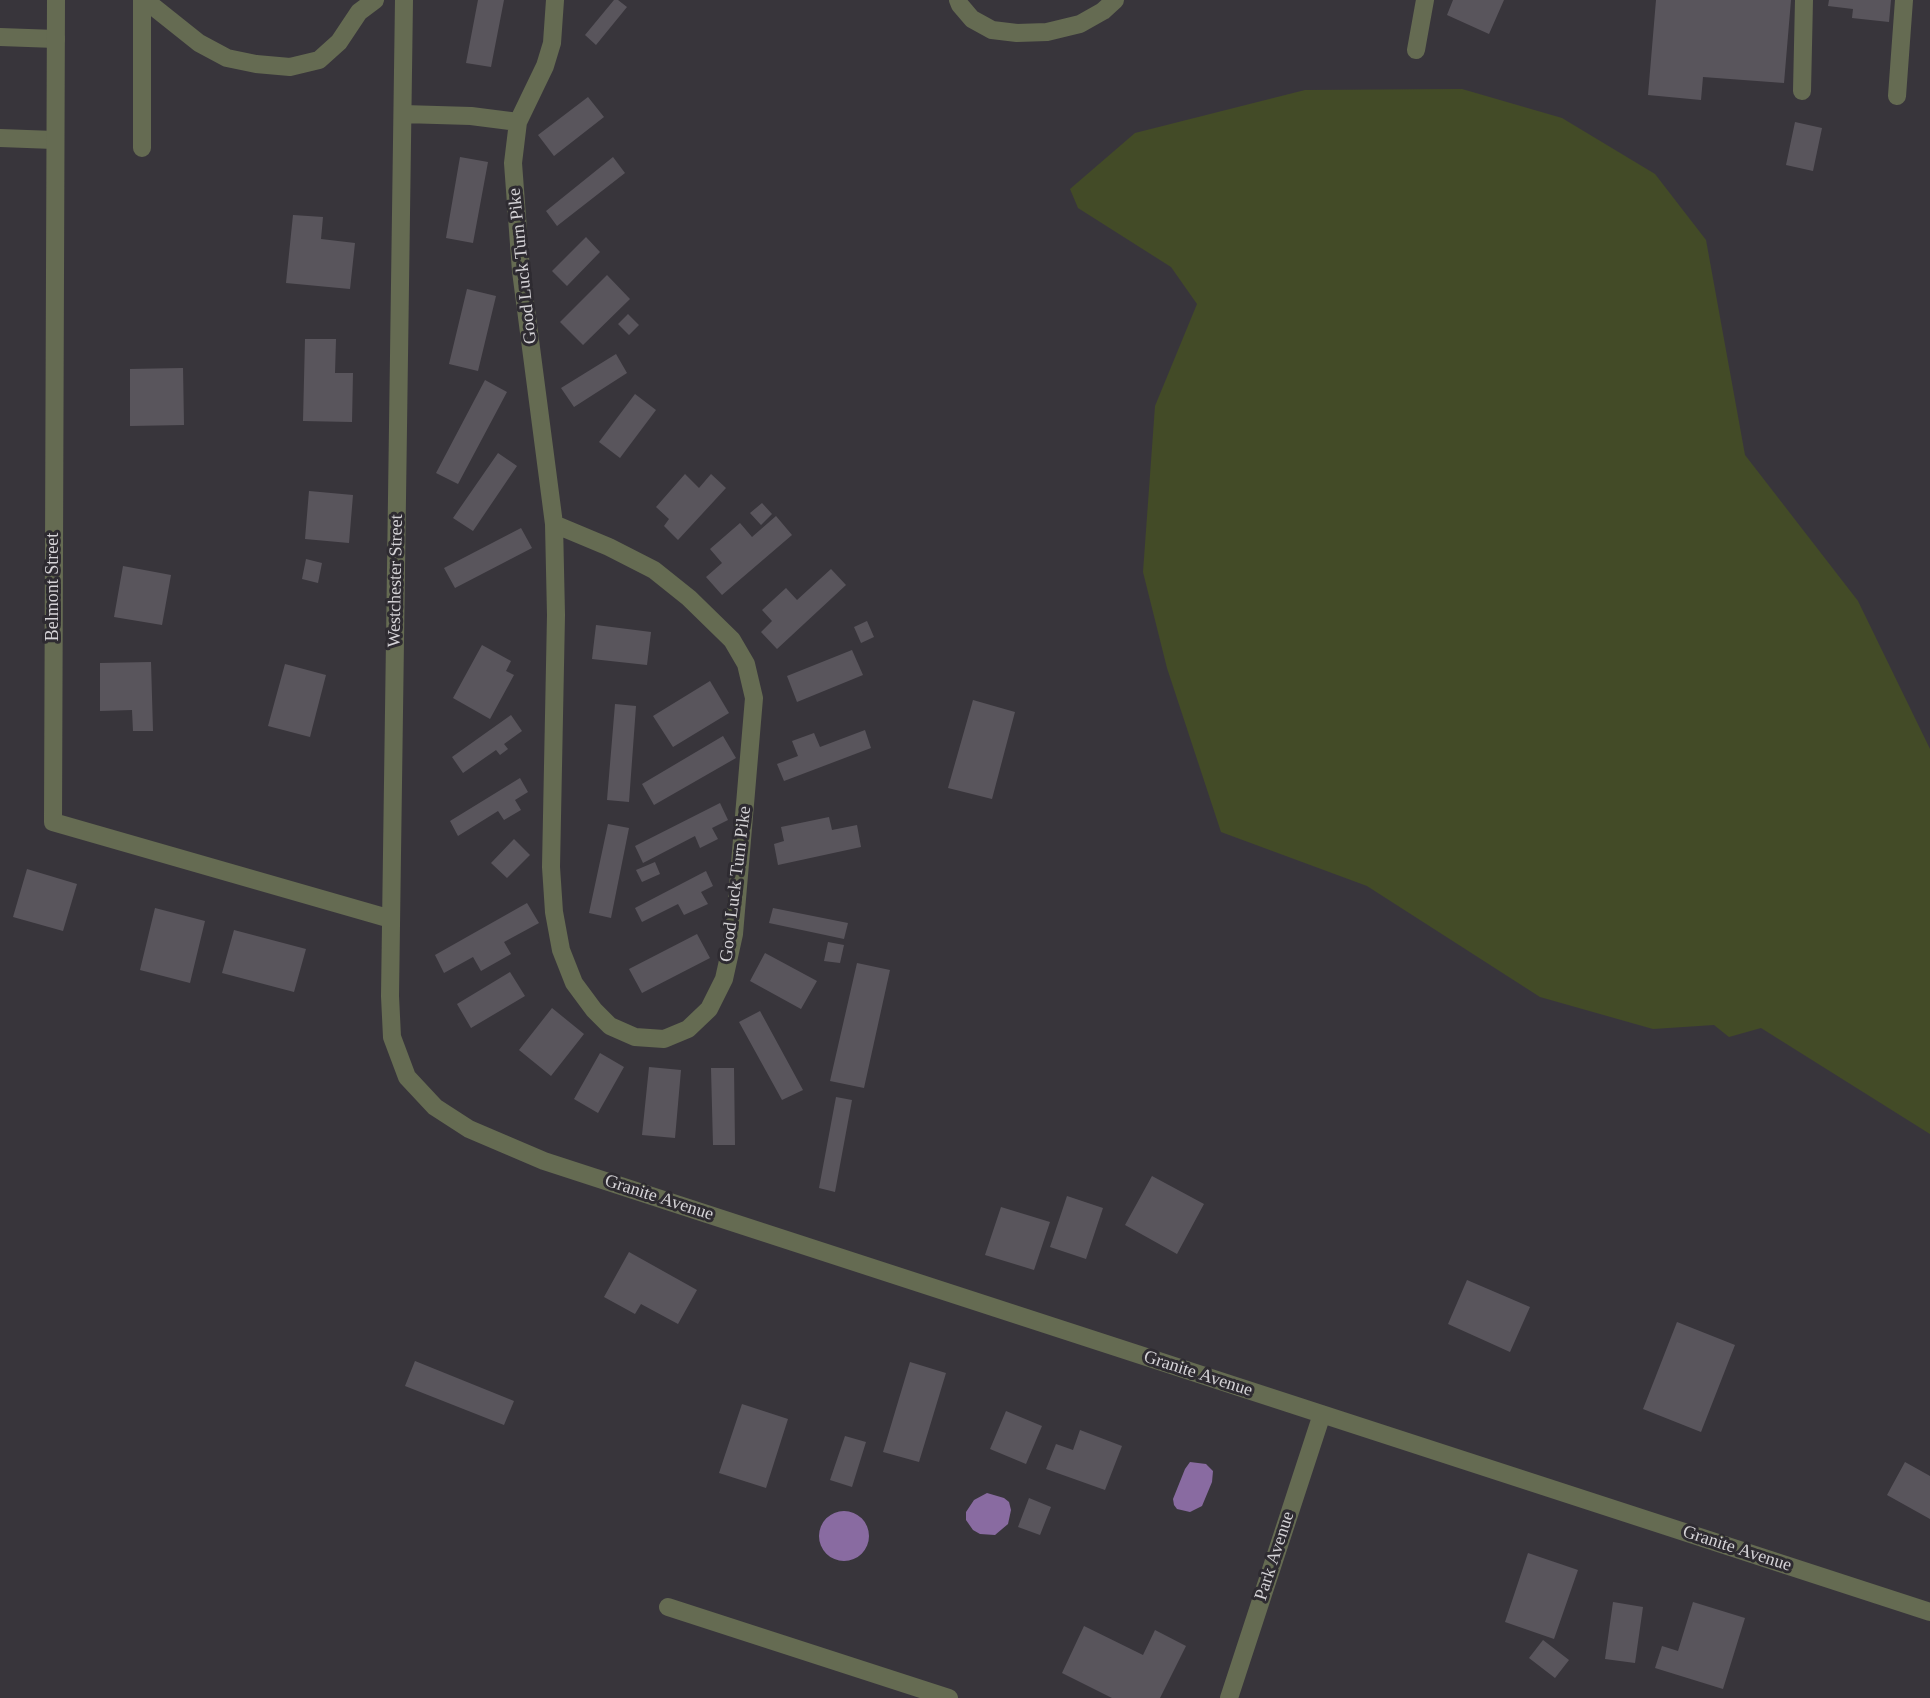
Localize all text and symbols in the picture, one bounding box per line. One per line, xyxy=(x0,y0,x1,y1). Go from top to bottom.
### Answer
street label: Good Luck Turn Pike xyxy=(504,187,542,345)
street label: Westchester Street xyxy=(384,514,408,648)
street label: Belmont Street xyxy=(42,533,64,641)
street label: Good Luck Turn Pike xyxy=(716,805,756,963)
street label: Granite Avenue xyxy=(602,1170,716,1226)
street label: Granite Avenue xyxy=(1141,1346,1255,1402)
street label: Park Avenue xyxy=(1250,1509,1300,1603)
street label: Granite Avenue xyxy=(1680,1521,1794,1577)

